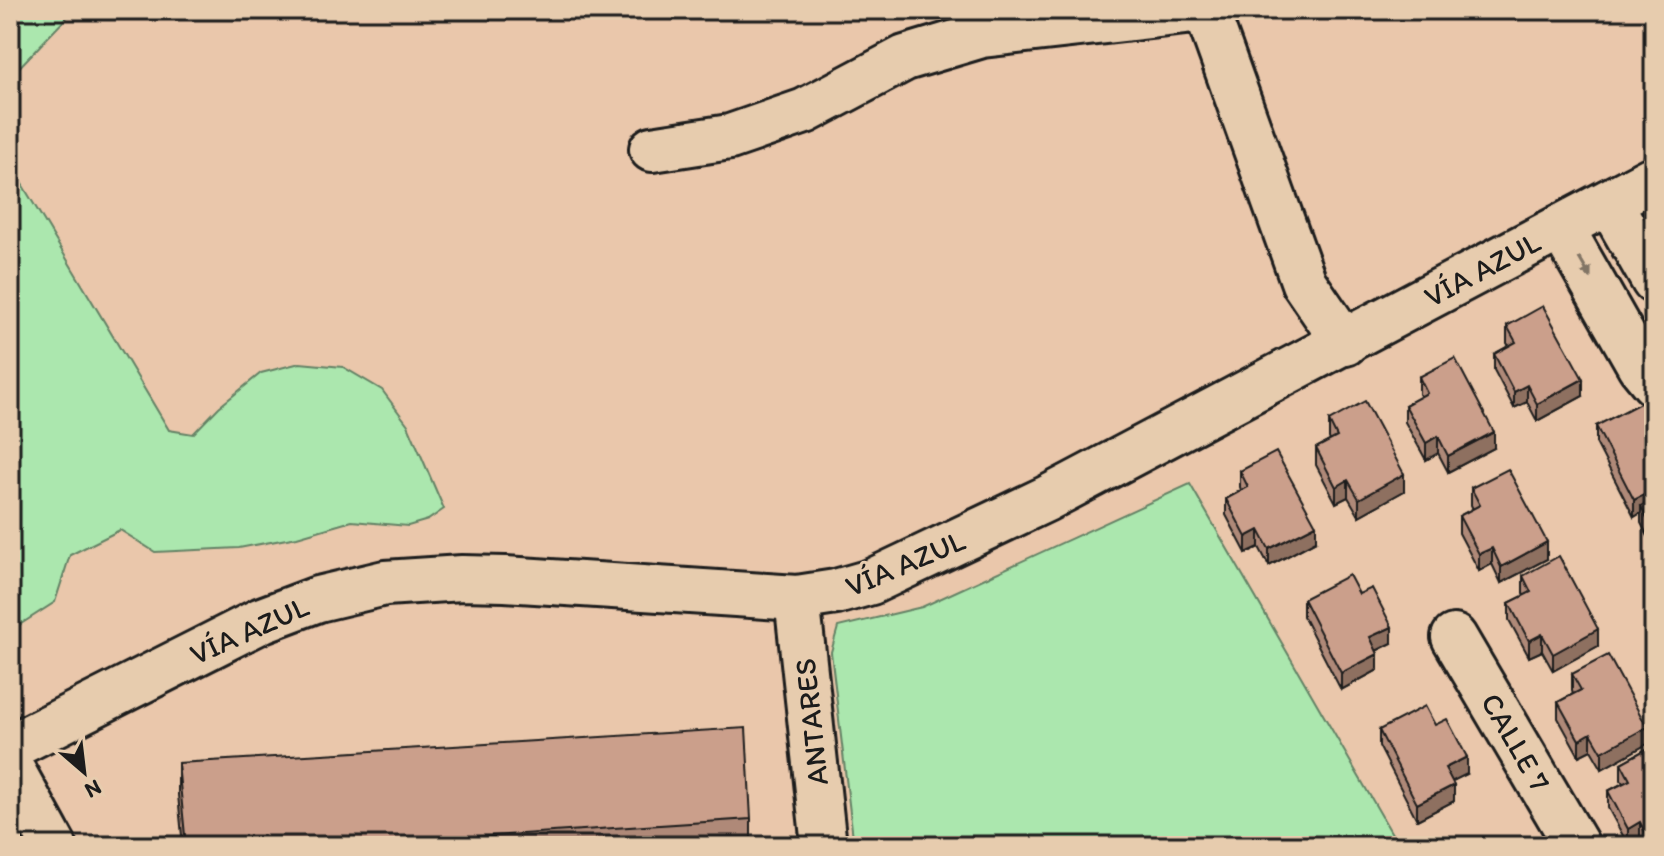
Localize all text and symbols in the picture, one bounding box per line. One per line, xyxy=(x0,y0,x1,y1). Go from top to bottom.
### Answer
street label: VÍA AZUL xyxy=(1418,223,1546,315)
one-way arrow xyxy=(1577,257,1591,279)
street label: VÍA AZUL xyxy=(840,521,970,605)
street label: VÍA AZUL xyxy=(184,587,314,673)
street label: ANTARES xyxy=(786,657,836,787)
street label: CALLE 7 xyxy=(1473,686,1559,798)
north arrow xyxy=(44,732,124,812)
text: N xyxy=(80,774,106,805)

